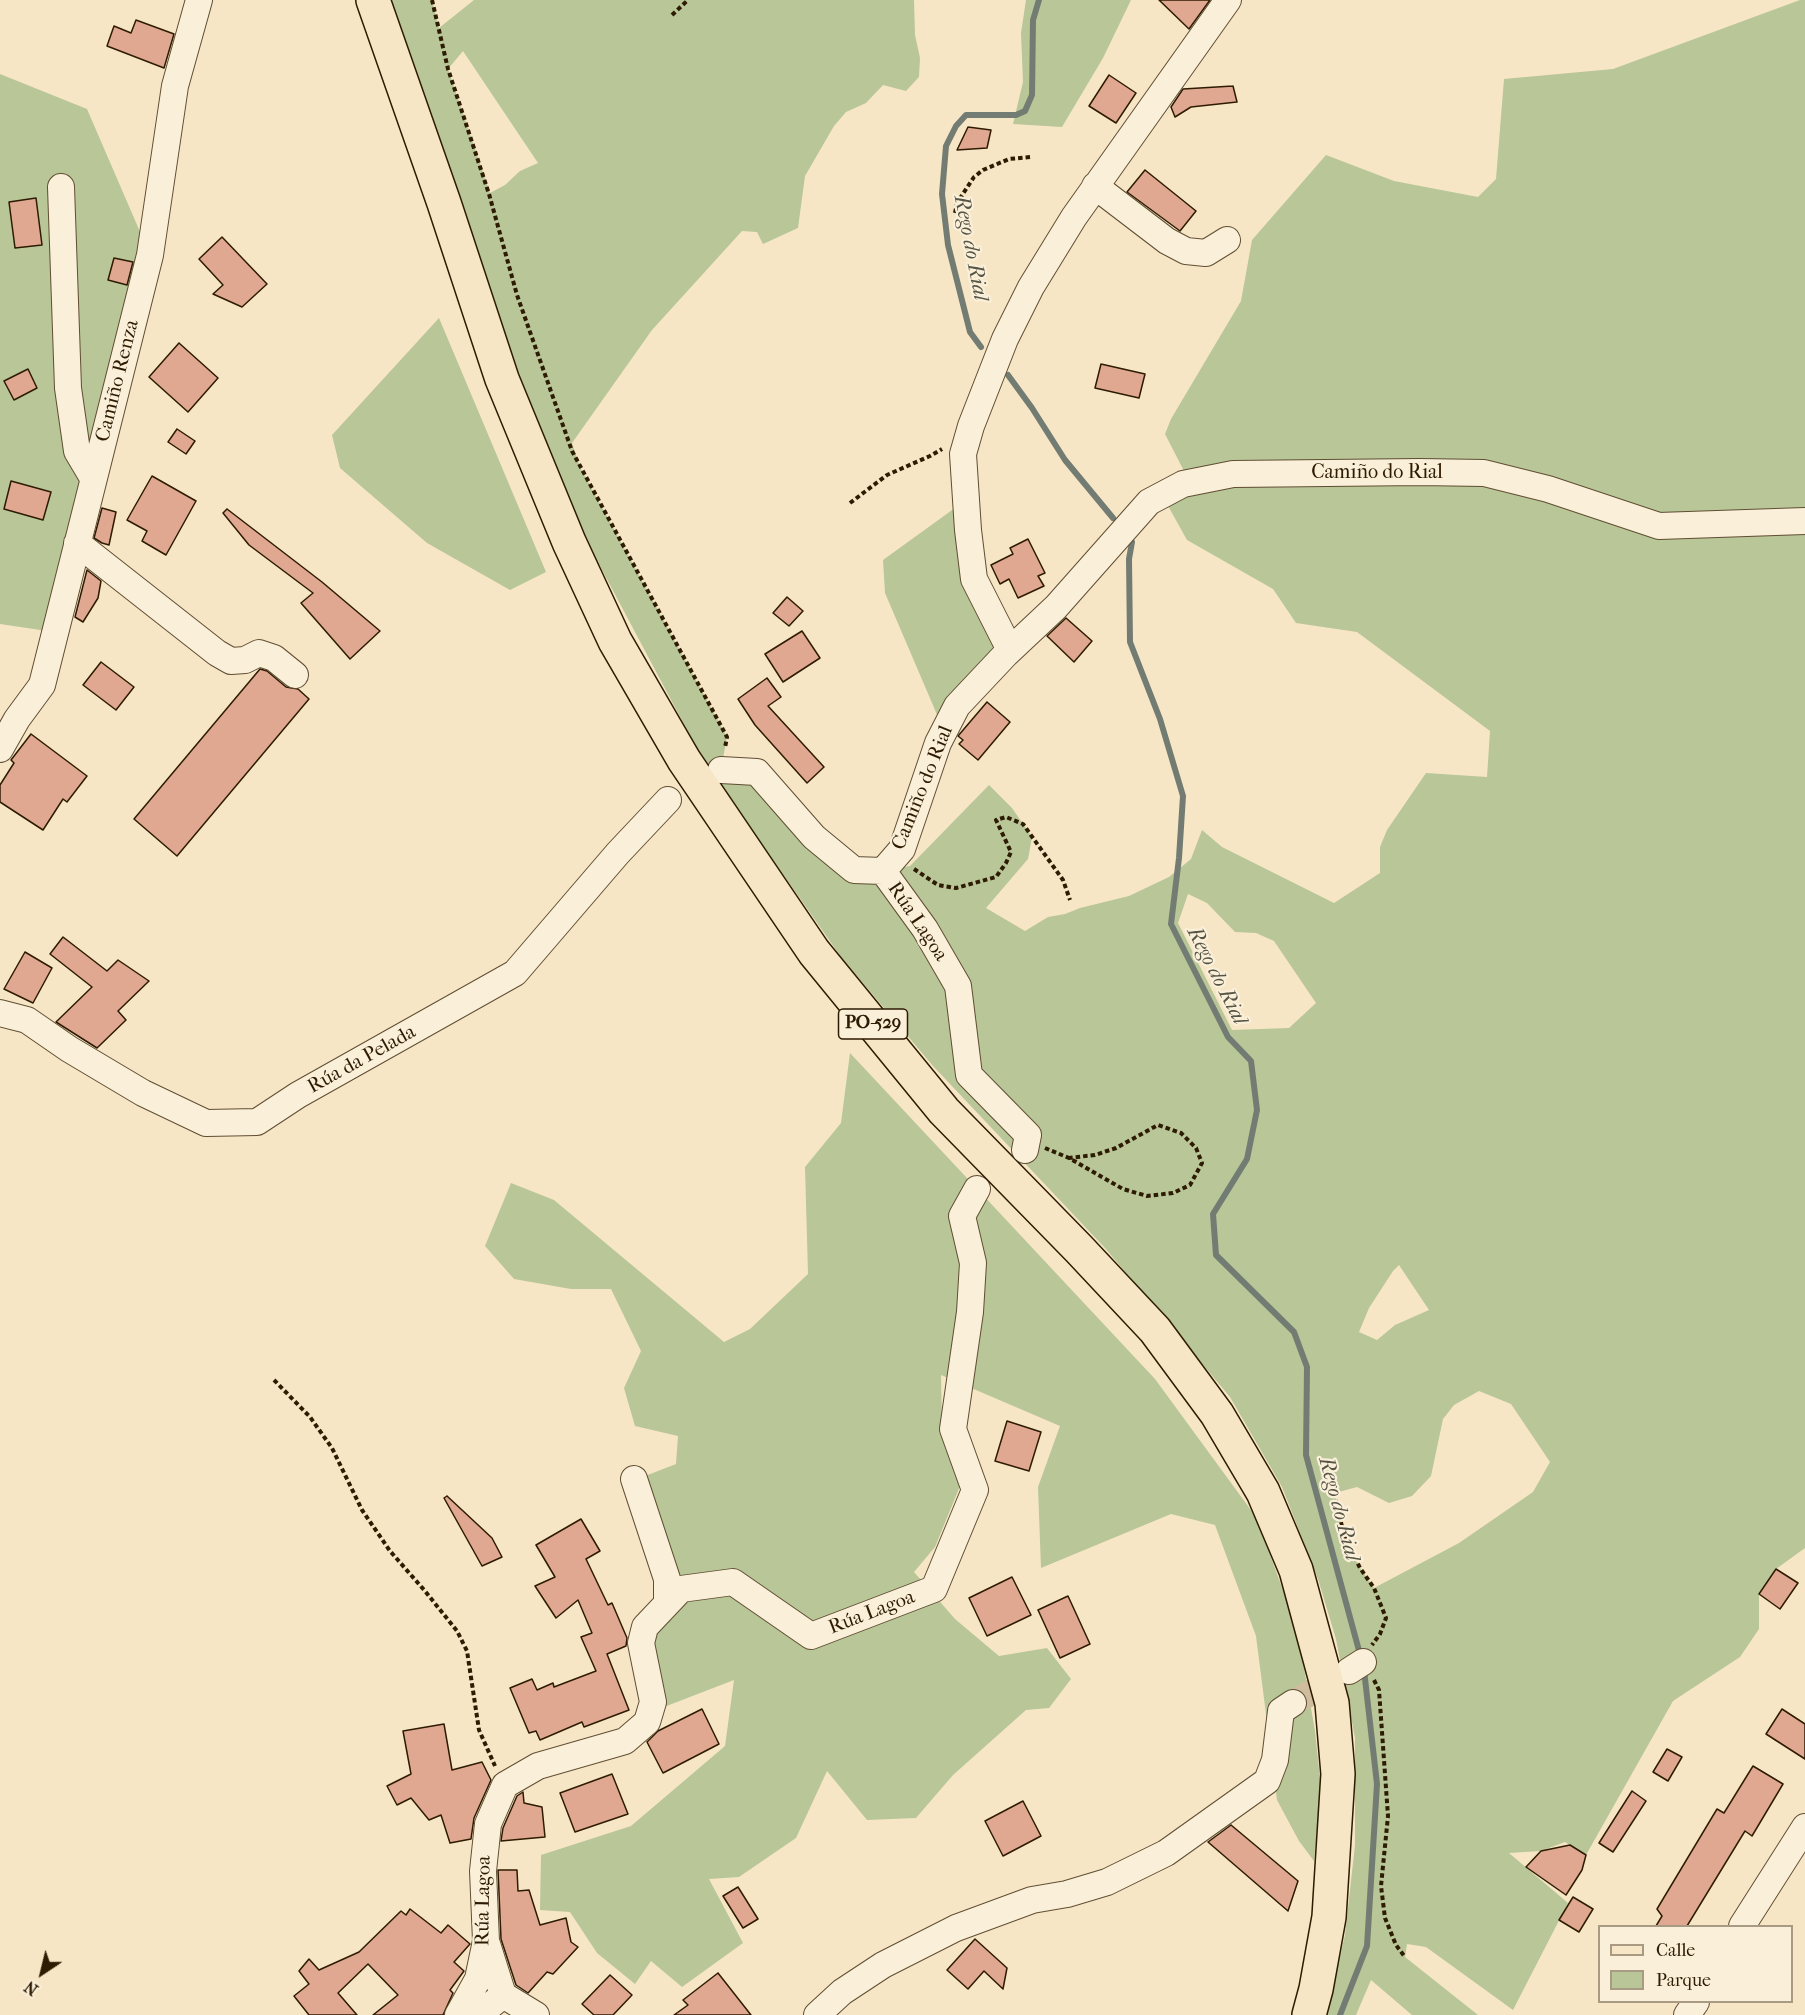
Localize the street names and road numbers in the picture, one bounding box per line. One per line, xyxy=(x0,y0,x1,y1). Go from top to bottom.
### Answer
street label: Camiño Renza xyxy=(91,317,145,445)
street label: Camiño do Rial xyxy=(1311,461,1443,485)
street label: Camiño do Rial xyxy=(887,722,959,854)
street label: Rúa Lagoa xyxy=(882,878,952,966)
road number: PO-529 xyxy=(838,1009,908,1039)
street label: Rúa da Pelada xyxy=(304,1020,420,1100)
street label: Rúa Lagoa xyxy=(825,1586,919,1640)
street label: Rúa Lagoa xyxy=(471,1856,497,1946)

